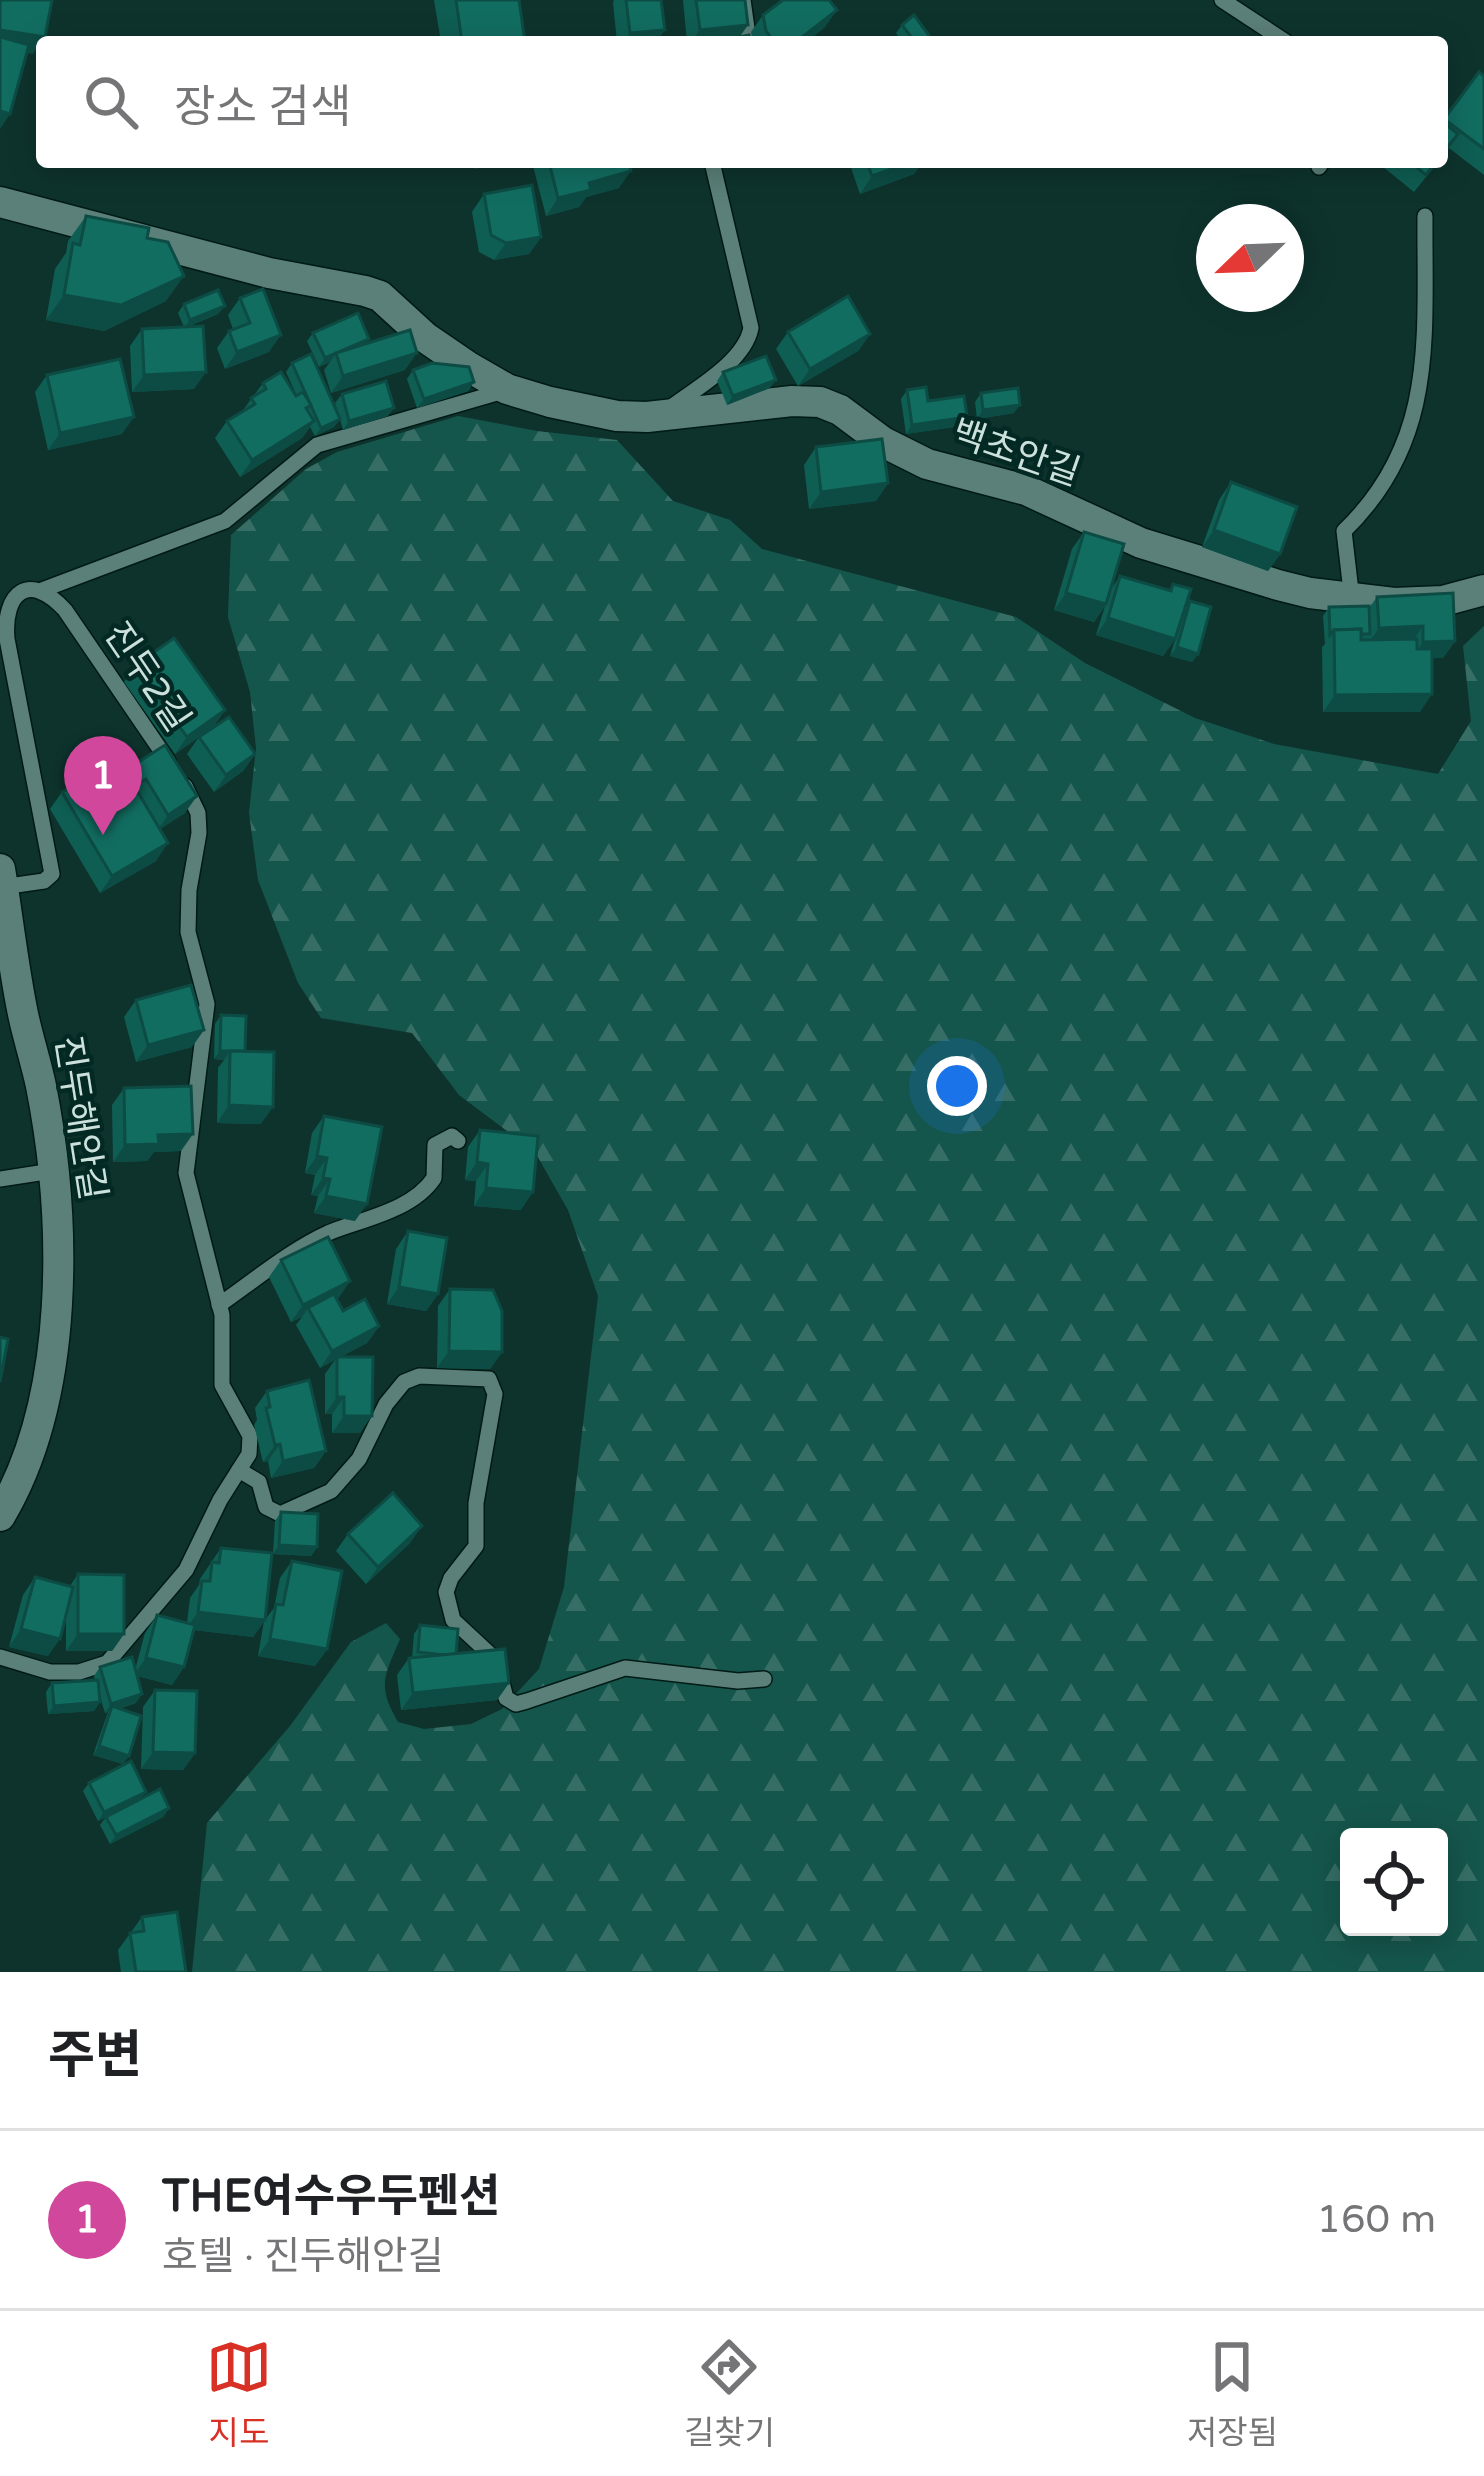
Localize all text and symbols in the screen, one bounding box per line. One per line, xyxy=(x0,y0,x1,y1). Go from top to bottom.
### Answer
search box xyxy=(36,36,1448,168)
icon: search xyxy=(78,69,144,135)
text: 장소 검색 xyxy=(174,81,351,135)
north arrow xyxy=(1196,204,1304,312)
street label: 백초안길 xyxy=(946,411,1086,495)
street label: 진두2길 xyxy=(95,614,199,740)
pin: 1 xyxy=(64,736,142,835)
street label: 진두해안길 xyxy=(46,1033,114,1203)
your location xyxy=(927,1056,987,1116)
map controls xyxy=(1340,1828,1448,1936)
button: locate xyxy=(1340,1828,1448,1936)
text: 주변 xyxy=(48,2025,142,2087)
text: THE여수우두펜션 xyxy=(162,2170,501,2224)
text: 1 xyxy=(75,2196,99,2243)
text: 160 m xyxy=(1317,2196,1436,2243)
text: 호텔 · 진두해안길 xyxy=(162,2233,444,2280)
tab: 지도 xyxy=(206,2334,272,2454)
tab: 길찾기 xyxy=(684,2334,775,2454)
tab: 저장됨 xyxy=(1187,2334,1278,2454)

